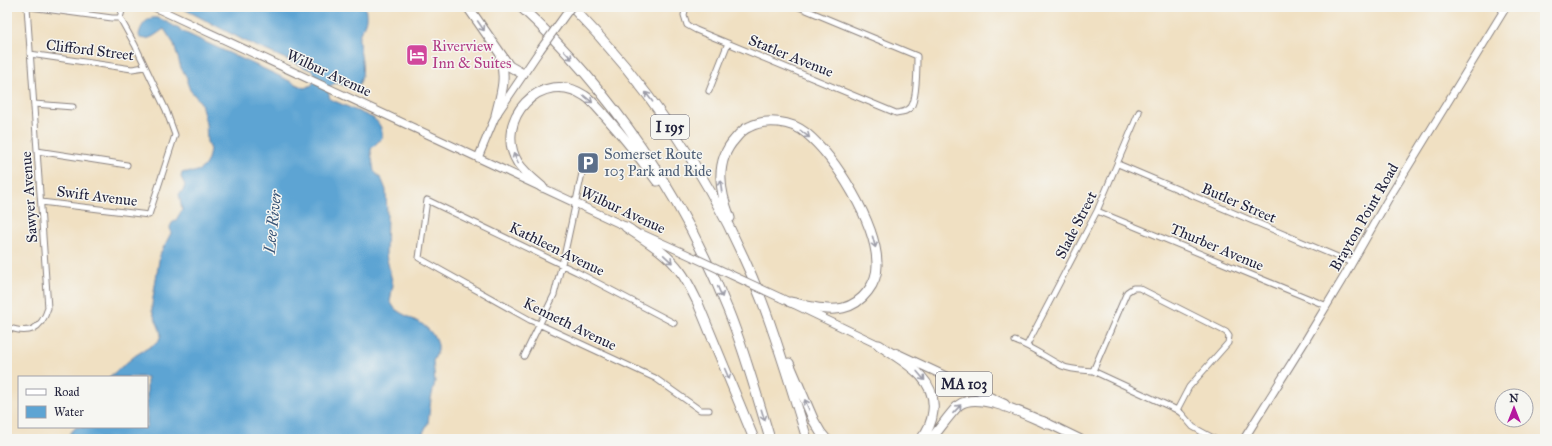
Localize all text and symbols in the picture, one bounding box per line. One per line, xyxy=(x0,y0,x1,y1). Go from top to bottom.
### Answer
one-way arrow xyxy=(477,21,485,32)
street label: Statler Avenue xyxy=(746,31,836,81)
street label: Clifford Street xyxy=(45,36,136,64)
place label: Riverview Inn & Suites xyxy=(432,37,512,72)
hotel icon: Riverview Inn & Suites xyxy=(404,42,430,68)
street label: Wilbur Avenue xyxy=(284,46,374,100)
one-way arrow xyxy=(563,50,573,60)
one-way arrow xyxy=(644,91,653,102)
one-way arrow xyxy=(583,95,594,103)
road number: I 195 xyxy=(651,115,689,139)
one-way arrow xyxy=(800,129,811,138)
place label: Somerset Route 103 Park and Ride xyxy=(604,145,712,180)
parking icon: Somerset Route 103 Park and Ride xyxy=(575,150,601,176)
street label: Sawyer Avenue xyxy=(17,151,41,243)
one-way arrow xyxy=(512,152,520,164)
street label: Brayton Point Road xyxy=(1326,159,1402,274)
street label: Butler Street xyxy=(1199,179,1280,227)
one-way arrow xyxy=(717,180,725,193)
street label: Swift Avenue xyxy=(56,182,138,210)
street label: Wilbur Avenue xyxy=(578,183,668,237)
water label: Lee River xyxy=(260,188,285,256)
street label: Slade Street xyxy=(1051,188,1101,262)
street label: Kathleen Avenue xyxy=(507,218,607,280)
street label: Thurber Avenue xyxy=(1168,219,1266,275)
one-way arrow xyxy=(870,235,878,248)
one-way arrow xyxy=(663,254,673,264)
one-way arrow xyxy=(717,286,725,298)
street label: Kenneth Avenue xyxy=(521,294,619,354)
one-way arrow xyxy=(724,367,731,379)
one-way arrow xyxy=(917,371,926,382)
road number: MA 103 xyxy=(936,372,992,396)
legend xyxy=(18,376,148,428)
text: Road xyxy=(54,385,80,399)
north arrow xyxy=(1494,388,1534,428)
text: N xyxy=(1509,392,1519,405)
one-way arrow xyxy=(803,399,811,411)
one-way arrow xyxy=(952,404,961,414)
text: Water xyxy=(54,405,84,419)
one-way arrow xyxy=(760,408,767,421)

